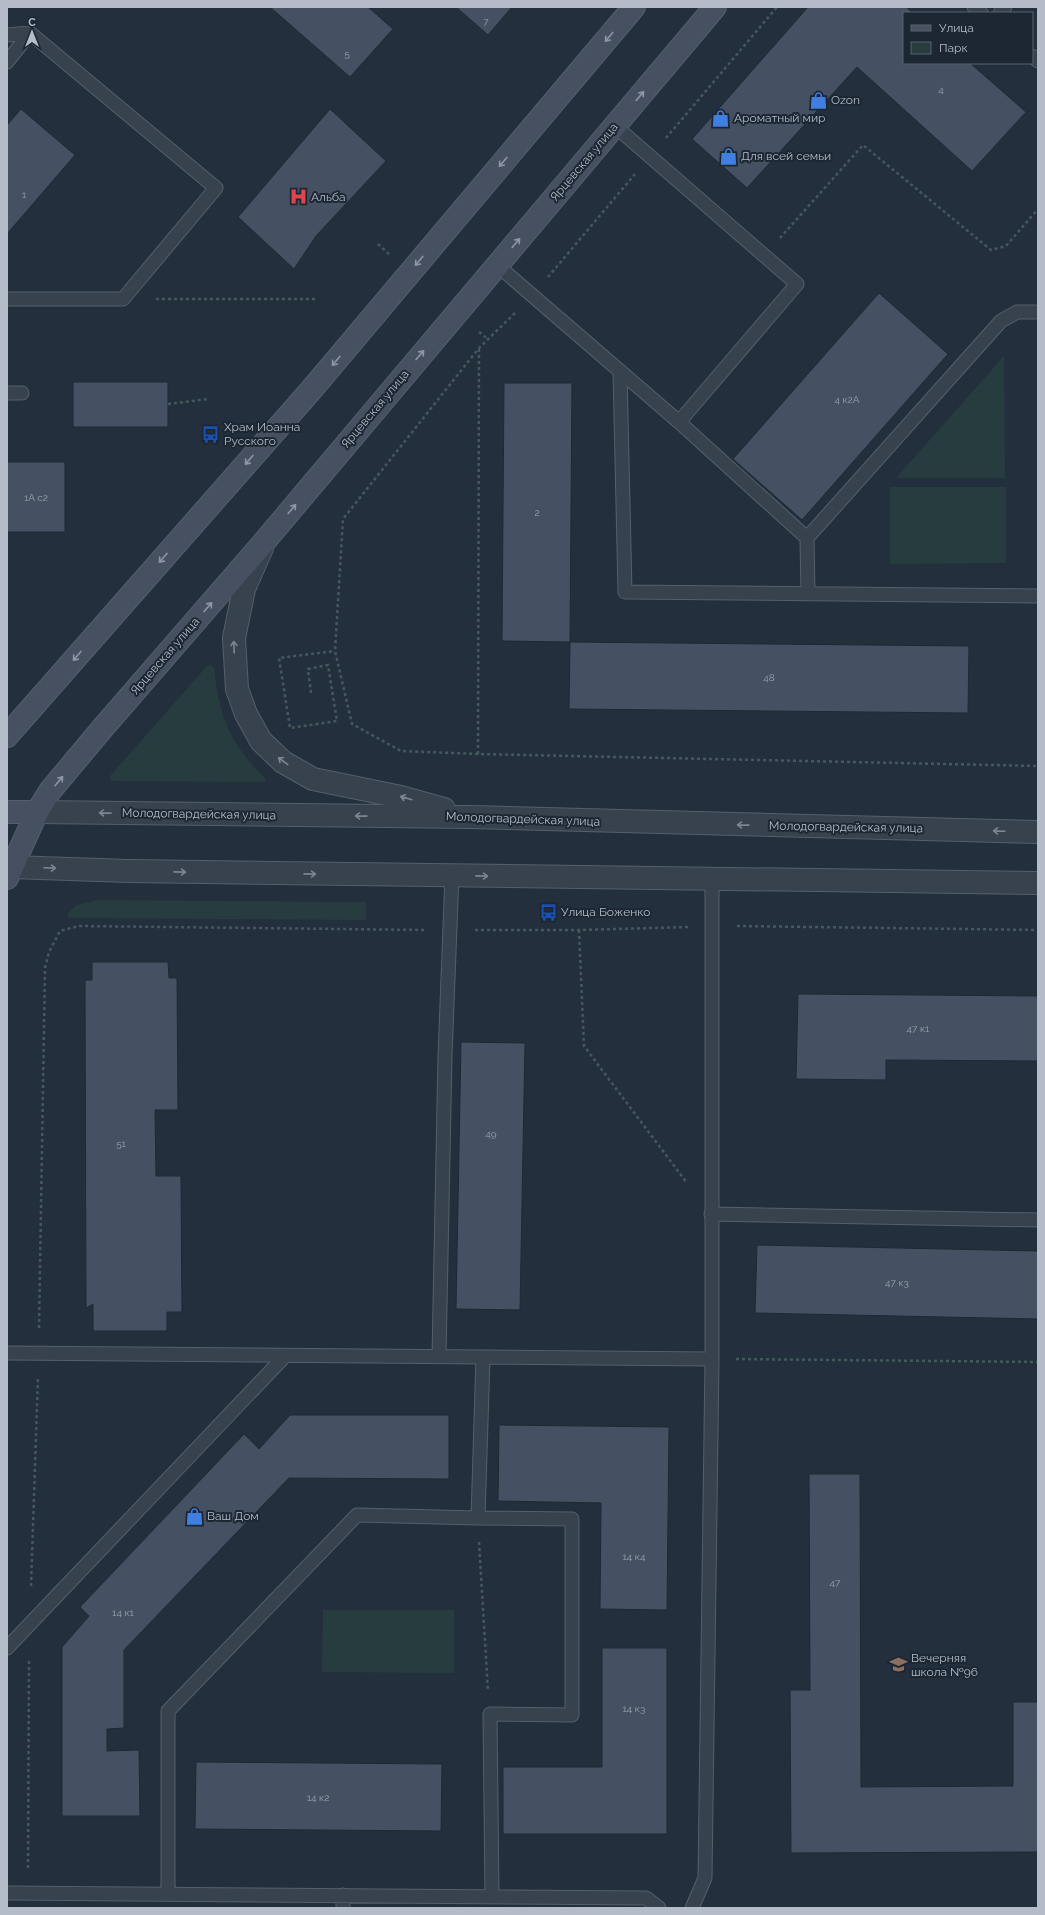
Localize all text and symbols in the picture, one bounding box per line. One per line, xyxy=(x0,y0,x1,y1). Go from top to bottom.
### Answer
north arrow xyxy=(12,12,52,52)
legend xyxy=(903,12,1033,64)
text: С xyxy=(28,16,36,29)
house number: 7 xyxy=(483,16,489,27)
text: Улица xyxy=(939,21,974,35)
one-way arrow xyxy=(605,31,614,42)
text: Парк xyxy=(939,41,968,55)
house number: 5 xyxy=(344,48,350,59)
house number: 4 xyxy=(938,84,944,95)
one-way arrow xyxy=(636,90,645,101)
shop icon: Ozon xyxy=(808,90,828,110)
place label: Ozon xyxy=(831,93,860,107)
shop icon: Ароматный мир xyxy=(711,108,731,128)
place label: Ароматный мир xyxy=(734,111,826,125)
street label: Ярцевская улица xyxy=(547,120,621,204)
shop icon: Для всей семьи xyxy=(718,146,738,166)
place label: Для всей семьи xyxy=(741,149,831,163)
one-way arrow xyxy=(499,157,508,167)
hospital icon: Альба xyxy=(288,187,308,207)
house number: 1 xyxy=(22,189,27,200)
place label: Альба xyxy=(311,190,346,204)
one-way arrow xyxy=(512,237,521,248)
one-way arrow xyxy=(415,256,424,267)
one-way arrow xyxy=(416,350,425,361)
one-way arrow xyxy=(331,355,340,366)
street label: Ярцевская улица xyxy=(338,367,412,451)
house number: 4 к2А xyxy=(834,394,860,405)
place label: Храм Иоанна Русского xyxy=(224,420,300,448)
bus stop icon: Храм Иоанна Русского xyxy=(201,424,221,444)
one-way arrow xyxy=(244,455,253,466)
house number: 1А с2 xyxy=(24,492,48,503)
one-way arrow xyxy=(288,503,297,514)
house number: 2 xyxy=(534,507,540,518)
one-way arrow xyxy=(158,553,168,563)
one-way arrow xyxy=(203,602,212,613)
street label: Ярцевская улица xyxy=(128,615,202,697)
one-way arrow xyxy=(230,641,238,654)
one-way arrow xyxy=(73,650,82,660)
house number: 48 xyxy=(763,672,775,683)
one-way arrow xyxy=(277,757,288,766)
one-way arrow xyxy=(55,775,64,786)
one-way arrow xyxy=(400,794,413,802)
street label: Молодогвардейская улица xyxy=(122,806,276,822)
one-way arrow xyxy=(99,809,112,817)
street label: Молодогвардейская улица xyxy=(446,809,600,829)
one-way arrow xyxy=(355,812,368,820)
street label: Молодогвардейская улица xyxy=(769,819,923,835)
one-way arrow xyxy=(737,821,750,829)
one-way arrow xyxy=(993,828,1006,835)
one-way arrow xyxy=(43,865,56,872)
one-way arrow xyxy=(173,868,186,876)
one-way arrow xyxy=(303,870,316,878)
one-way arrow xyxy=(475,872,488,880)
bus stop icon: Улица Боженко xyxy=(538,902,558,922)
place label: Улица Боженко xyxy=(561,905,650,919)
house number: 47 к1 xyxy=(907,1023,930,1034)
house number: 49 xyxy=(485,1128,497,1139)
house number: 51 xyxy=(116,1138,127,1149)
house number: 47 к3 xyxy=(885,1277,909,1288)
shop icon: Ваш Дом xyxy=(184,1506,204,1526)
place label: Ваш Дом xyxy=(207,1509,259,1523)
house number: 14 к4 xyxy=(623,1551,646,1562)
house number: 47 xyxy=(830,1577,841,1588)
house number: 14 к1 xyxy=(112,1607,135,1618)
place label: Вечерняя школа №96 xyxy=(911,1651,978,1679)
school or university icon: Вечерняя школа №96 xyxy=(888,1655,908,1675)
house number: 14 к3 xyxy=(623,1703,645,1714)
house number: 14 к2 xyxy=(307,1792,329,1803)

